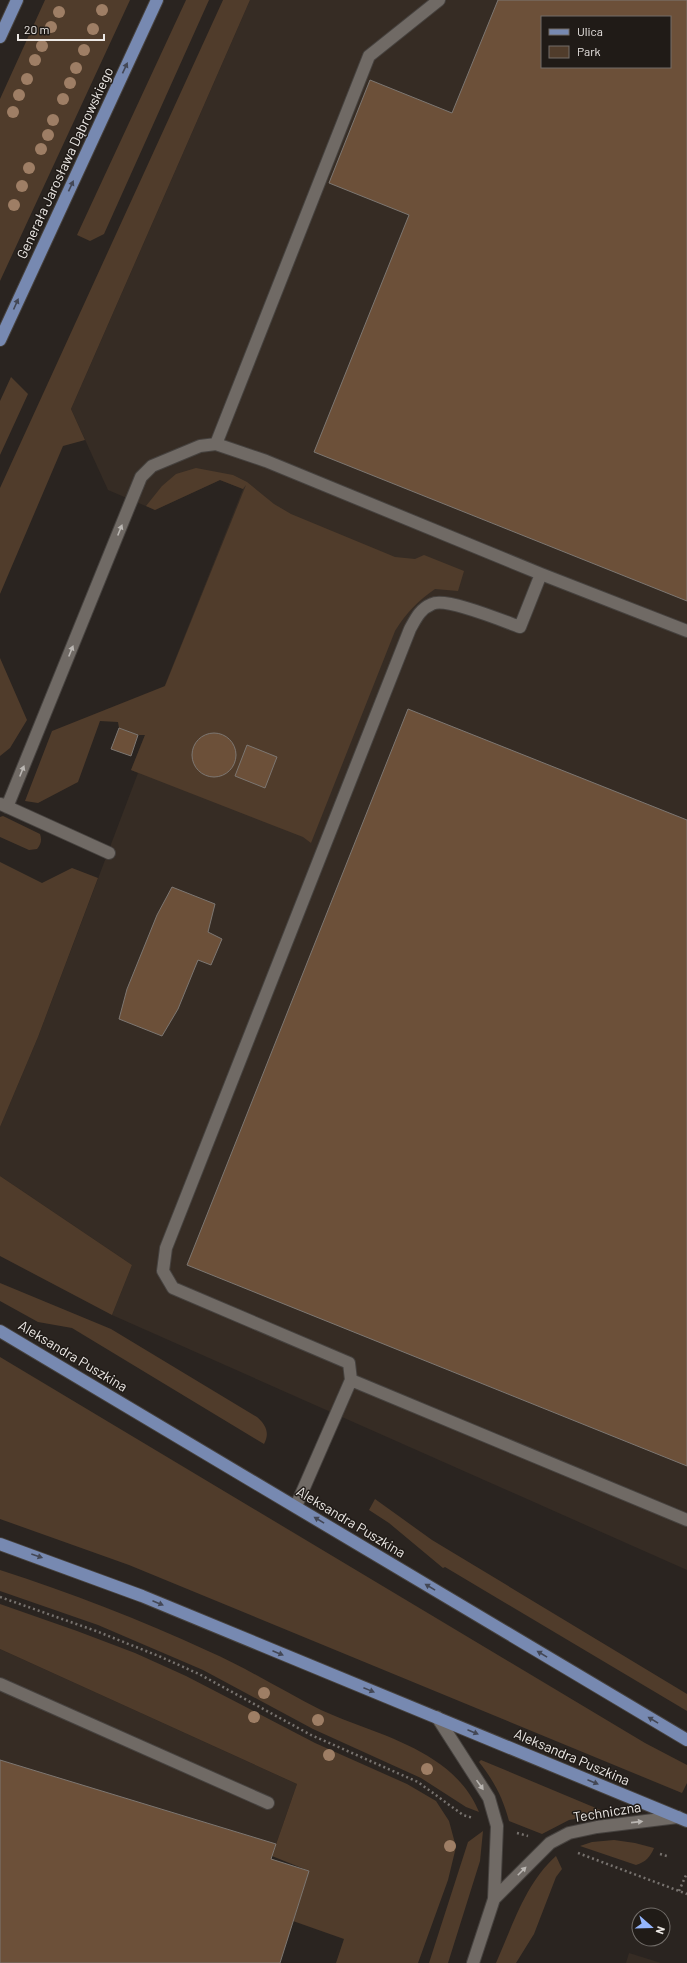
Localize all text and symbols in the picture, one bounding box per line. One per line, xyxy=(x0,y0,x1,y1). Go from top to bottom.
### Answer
scale bar xyxy=(18,16,104,42)
legend xyxy=(541,16,671,68)
text: 20 m xyxy=(24,22,50,36)
text: Ulica xyxy=(577,24,603,38)
text: Park xyxy=(577,44,601,58)
one-way arrow xyxy=(122,63,128,74)
street label: Generała Jarosława Dąbrowskiego xyxy=(13,64,117,261)
one-way arrow xyxy=(68,181,74,192)
one-way arrow xyxy=(13,299,19,310)
one-way arrow xyxy=(117,523,123,535)
one-way arrow xyxy=(69,644,75,656)
one-way arrow xyxy=(19,765,25,777)
street label: Aleksandra Puszkina xyxy=(16,1316,131,1395)
street label: Aleksandra Puszkina xyxy=(294,1482,409,1561)
one-way arrow xyxy=(313,1516,325,1523)
one-way arrow xyxy=(31,1553,43,1559)
one-way arrow xyxy=(424,1583,436,1590)
one-way arrow xyxy=(153,1600,165,1606)
one-way arrow xyxy=(273,1650,284,1656)
one-way arrow xyxy=(536,1650,548,1657)
one-way arrow xyxy=(363,1687,375,1693)
one-way arrow xyxy=(647,1717,659,1724)
street label: Aleksandra Puszkina xyxy=(512,1724,633,1789)
one-way arrow xyxy=(467,1729,478,1735)
one-way arrow xyxy=(587,1778,599,1785)
one-way arrow xyxy=(477,1779,484,1791)
street label: Techniczna xyxy=(572,1798,642,1825)
one-way arrow xyxy=(631,1818,643,1825)
one-way arrow xyxy=(517,1866,527,1876)
north arrow xyxy=(631,1907,671,1947)
text: N xyxy=(654,1925,668,1936)

